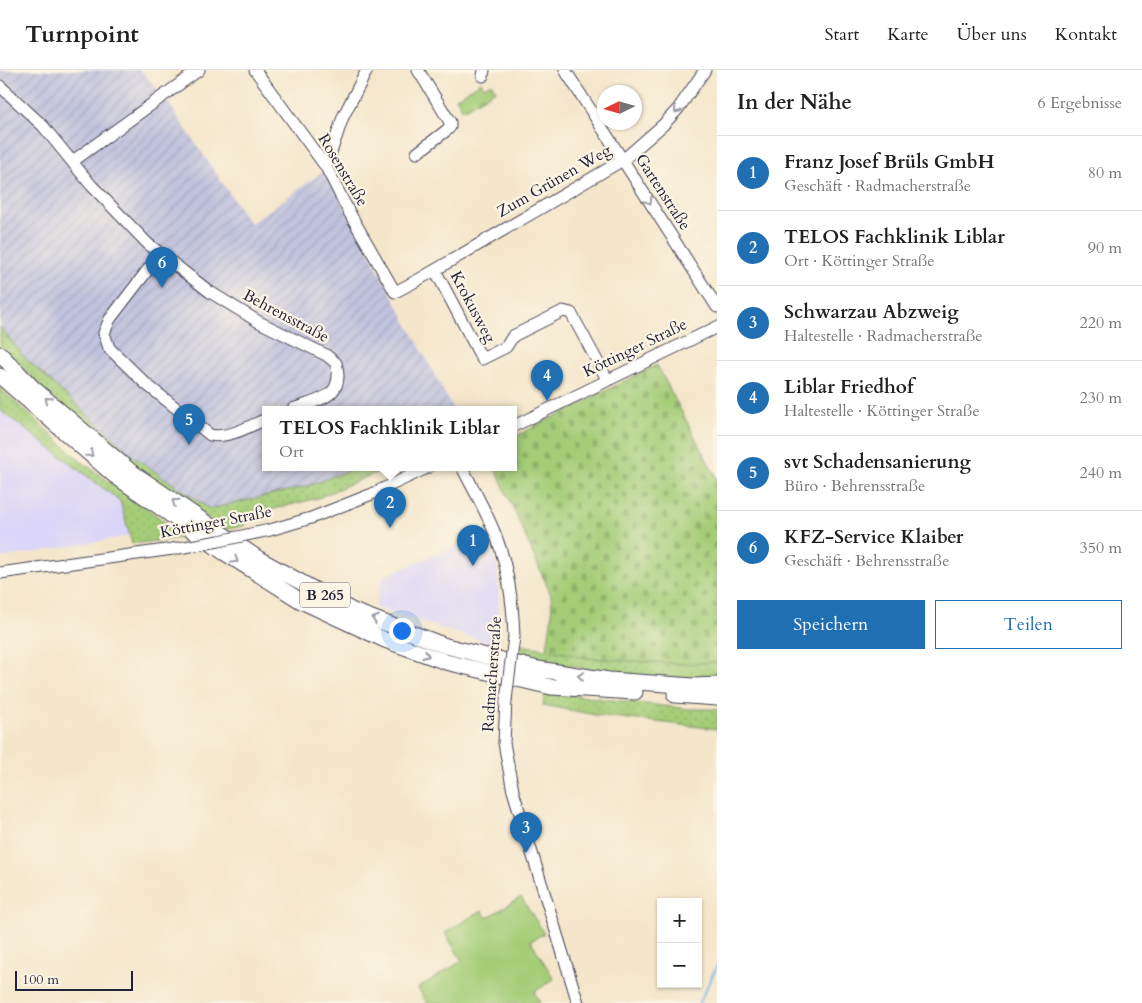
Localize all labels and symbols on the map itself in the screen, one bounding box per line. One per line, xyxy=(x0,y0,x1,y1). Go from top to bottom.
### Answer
north arrow xyxy=(597,85,642,130)
one-way arrow xyxy=(674,104,682,113)
street label: Rosenstraße xyxy=(313,129,373,211)
street label: Zum Grünen Weg xyxy=(493,139,615,223)
street label: Gartenstraße xyxy=(630,150,696,234)
one-way arrow xyxy=(643,195,652,205)
pin: 6 xyxy=(146,247,178,288)
street label: Krokusweg xyxy=(445,267,501,347)
street label: Behrensstraße xyxy=(239,284,333,348)
street label: Köttinger Straße xyxy=(579,313,691,383)
pin: 4 xyxy=(531,360,563,401)
one-way arrow xyxy=(44,397,53,406)
pin: 5 xyxy=(173,404,205,445)
one-way arrow xyxy=(84,448,93,457)
pin: 2 xyxy=(374,487,406,528)
one-way arrow xyxy=(171,499,180,508)
street label: Köttinger Straße xyxy=(158,500,274,544)
pin: 1 xyxy=(457,525,489,566)
one-way arrow xyxy=(230,553,239,563)
road number: B 265 xyxy=(300,582,350,608)
one-way arrow xyxy=(371,615,379,625)
street label: Radmacherstraße xyxy=(477,615,507,733)
your location xyxy=(389,618,415,644)
one-way arrow xyxy=(421,649,430,659)
one-way arrow xyxy=(577,671,585,682)
pin: 3 xyxy=(510,812,542,853)
scale bar xyxy=(15,968,132,991)

